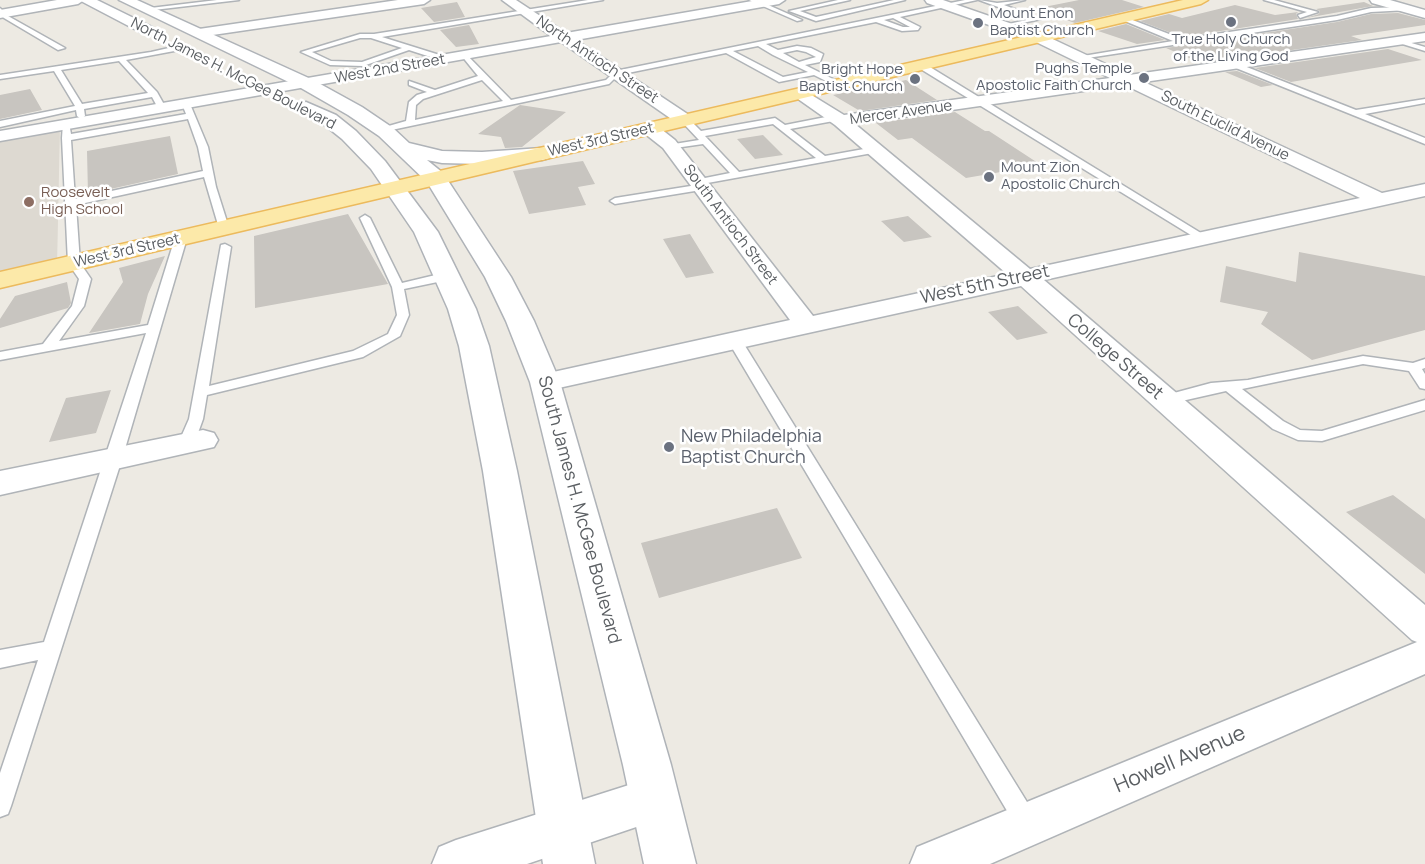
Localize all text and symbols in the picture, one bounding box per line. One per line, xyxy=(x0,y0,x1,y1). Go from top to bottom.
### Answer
place label: Mount Enon Baptist Church xyxy=(990,5,1094,40)
street label: North Antioch Street xyxy=(532,12,662,108)
street label: North James H. McGee Boulevard xyxy=(127,14,339,134)
marker: True Holy Church of the Living God xyxy=(1224,15,1238,29)
marker: Mount Enon Baptist Church xyxy=(971,16,985,30)
place label: True Holy Church of the Living God xyxy=(1172,31,1290,66)
street label: West 2nd Street xyxy=(333,50,447,88)
place label: Pughs Temple Apostolic Faith Church xyxy=(976,60,1132,95)
place label: Bright Hope Baptist Church xyxy=(799,61,903,96)
marker: Pughs Temple Apostolic Faith Church xyxy=(1137,71,1151,85)
marker: Bright Hope Baptist Church xyxy=(908,72,922,86)
street label: South Euclid Avenue xyxy=(1158,87,1292,165)
street label: Mercer Avenue xyxy=(849,97,953,129)
street label: West 3rd Street xyxy=(546,119,656,161)
place label: Mount Zion Apostolic Church xyxy=(1001,159,1120,194)
street label: South Antioch Street xyxy=(679,161,781,289)
marker: Mount Zion Apostolic Church xyxy=(982,170,996,184)
place label: Roosevelt High School xyxy=(41,184,123,219)
marker: Roosevelt High School xyxy=(22,195,36,209)
street label: West 3rd Street xyxy=(72,230,182,272)
street label: West 5th Street xyxy=(919,261,1051,309)
street label: College Street xyxy=(1063,309,1167,405)
street label: South James H. McGee Boulevard xyxy=(533,374,625,646)
place label: New Philadelphia Baptist Church xyxy=(681,426,822,468)
marker: New Philadelphia Baptist Church xyxy=(662,440,676,454)
street label: Howell Avenue xyxy=(1111,721,1249,799)

